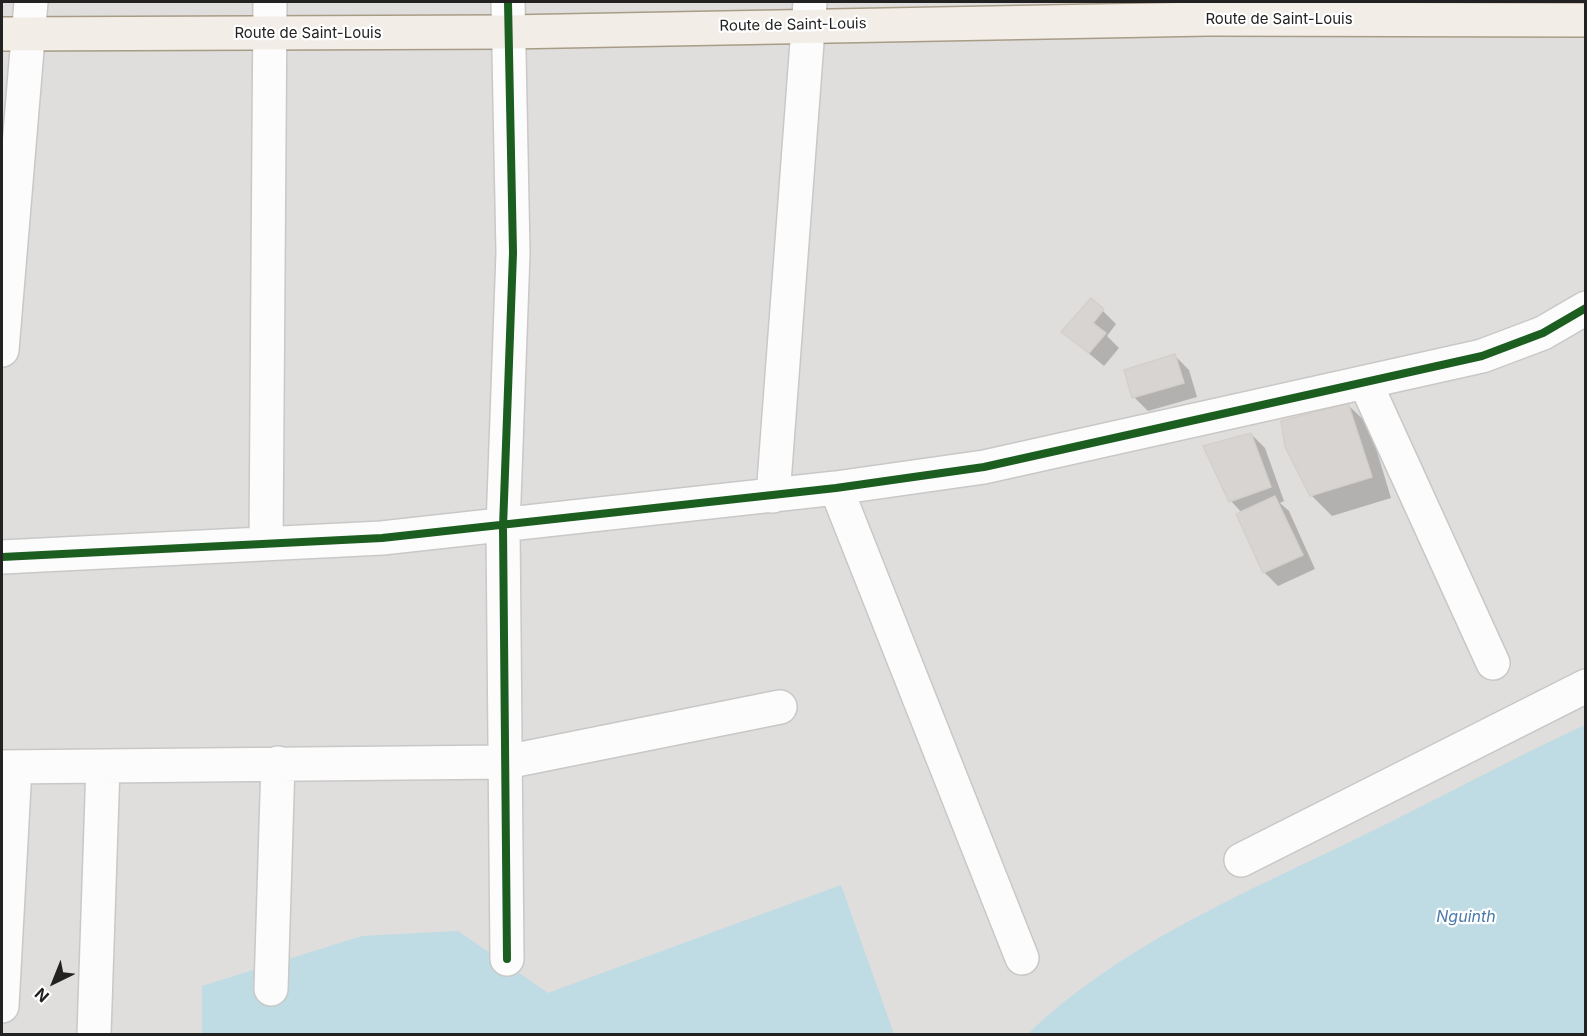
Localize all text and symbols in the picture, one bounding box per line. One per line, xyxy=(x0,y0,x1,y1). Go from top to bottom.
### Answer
street label: Route de Saint-Louis xyxy=(1205,10,1353,28)
street label: Route de Saint-Louis xyxy=(719,15,867,35)
street label: Route de Saint-Louis xyxy=(234,24,382,42)
water label: Nguinth xyxy=(1436,907,1496,927)
north arrow xyxy=(24,952,84,1012)
text: N xyxy=(30,984,53,1007)

